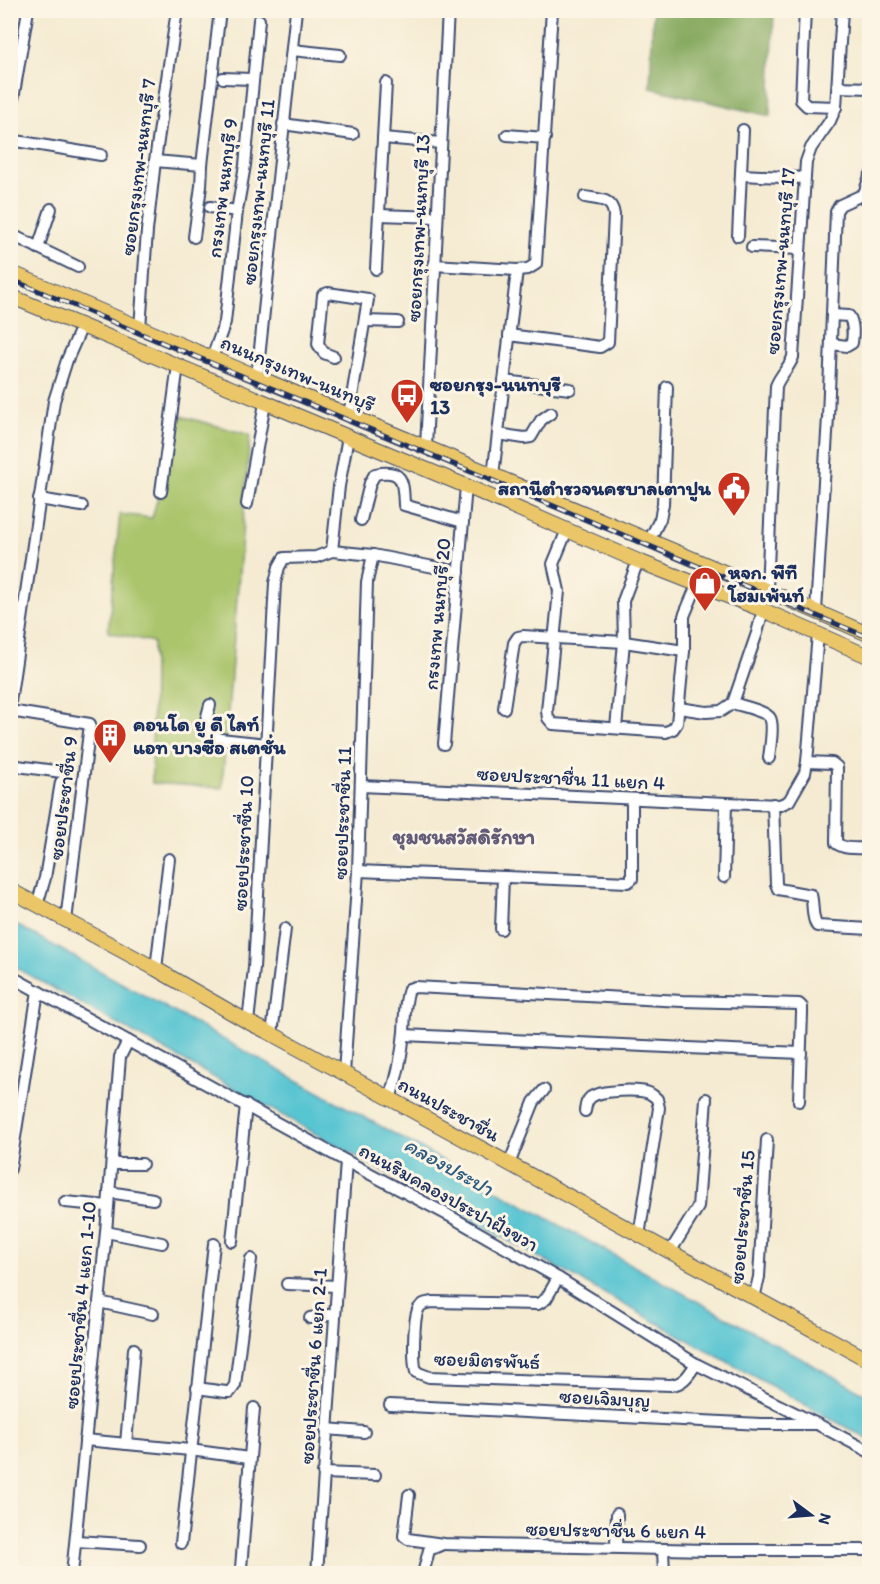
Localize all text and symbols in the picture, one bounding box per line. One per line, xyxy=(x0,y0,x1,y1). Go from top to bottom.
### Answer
street label: ซอยกรุงเทพ-นนทบุรี 7 xyxy=(115,77,162,257)
street label: ซอยกรุงเทพ-นนทบุรี 11 xyxy=(236,98,281,286)
street label: กรงเทพ นนทบุรี 9 xyxy=(202,117,243,259)
street label: ซอยกรุงเทพ-นนทบุรี 13 xyxy=(401,133,436,323)
street label: ซอยกรุงเทพ-นนทบุรี 17 xyxy=(760,167,801,355)
street label: ถนนกรุงเทพ-นนทบุรี xyxy=(217,330,379,417)
place label: ซอยกรุง-นนทบุรี 13 xyxy=(429,372,562,419)
bus stop icon: ซอยกรุง-นนทบุรี 13 xyxy=(389,377,425,424)
public building icon: สถานีตำรวจนครบาลเตาปูน xyxy=(716,470,752,517)
place label: สถานีตำรวจนครบาลเตาปูน xyxy=(498,476,711,502)
street label: กรงเทพ นนทบุรี 20 xyxy=(418,537,457,691)
place label: หจก. พีที โฮมเพ้นท์ xyxy=(727,560,804,607)
shop icon: หจก. พีที โฮมเพ้นท์ xyxy=(687,565,723,612)
place label: คอนโด ยู ดี ไลท์ แอท บางซื่อ สเตชั่น xyxy=(133,712,286,759)
building icon: คอนโด ยู ดี ไลท์ แอท บางซื่อ สเตชั่น xyxy=(92,717,128,764)
street label: ซอยประชาชื่น 9 xyxy=(42,734,83,861)
street label: ซอยประชาชื่น 11 xyxy=(327,746,356,880)
street label: ซอยประชาชื่น 11 แยก 4 xyxy=(476,760,666,795)
street label: ซอยประชาชื่น 10 xyxy=(226,774,259,911)
district label: ชุมชนสวัสดิรักษา xyxy=(392,824,535,851)
street label: ถนนประชาชื่น xyxy=(394,1070,505,1147)
water label: คลองประปา xyxy=(400,1131,499,1201)
street label: ถนนริมคลองประปาฝั่งขวา xyxy=(355,1137,543,1256)
street label: ซอยประชาชื่น 15 xyxy=(723,1149,760,1285)
street label: ซอยประชาชื่น 4 แยก 1-10 xyxy=(58,1200,101,1410)
street label: ซอยประชาชื่น 6 แยก 2-1 xyxy=(293,1267,332,1465)
street label: ซอยมิตรพันธ์ xyxy=(433,1346,541,1374)
street label: ซอยเจิมบุญ xyxy=(559,1384,651,1413)
north arrow xyxy=(781,1485,841,1545)
text: N xyxy=(814,1511,836,1527)
street label: ซอยประชาชื่น 6 แยก 4 xyxy=(526,1515,706,1544)

